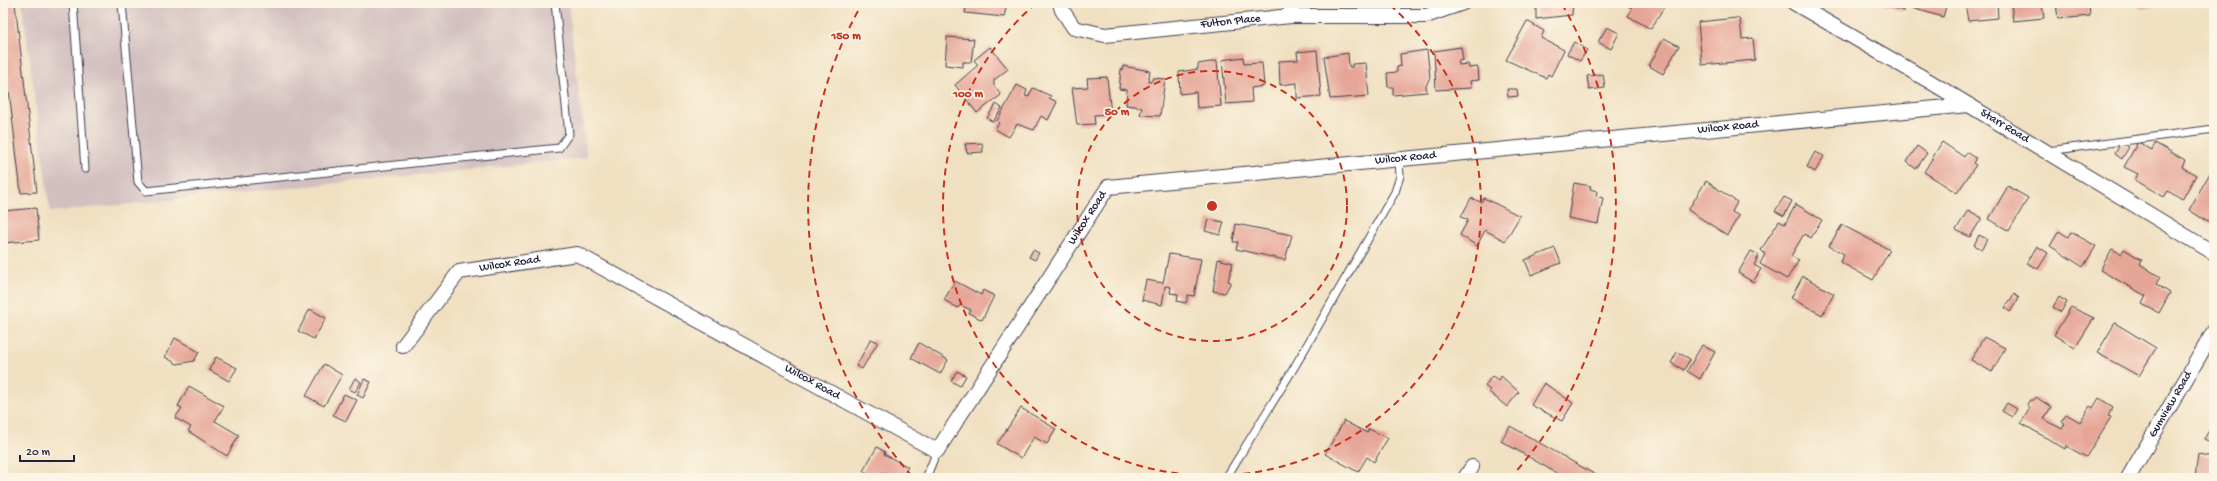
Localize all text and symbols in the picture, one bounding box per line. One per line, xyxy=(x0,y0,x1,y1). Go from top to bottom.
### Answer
street label: Fulton Place xyxy=(1199,12,1262,32)
text: 150 m xyxy=(830,30,861,44)
text: 100 m xyxy=(952,88,983,102)
text: 50 m xyxy=(1105,106,1130,120)
street label: Starr Road xyxy=(1977,106,2032,147)
street label: Wilcox Road xyxy=(1697,118,1760,138)
street label: Wilcox Road xyxy=(1374,149,1438,168)
street label: Wilcox Road xyxy=(1065,188,1111,248)
centre of rings xyxy=(1205,199,1219,213)
street label: Wilcox Road xyxy=(478,253,542,276)
street label: Wilcox Road xyxy=(782,362,843,404)
street label: Gumview Road xyxy=(2146,368,2196,440)
scale bar xyxy=(20,437,74,463)
text: 20 m xyxy=(26,446,51,460)

